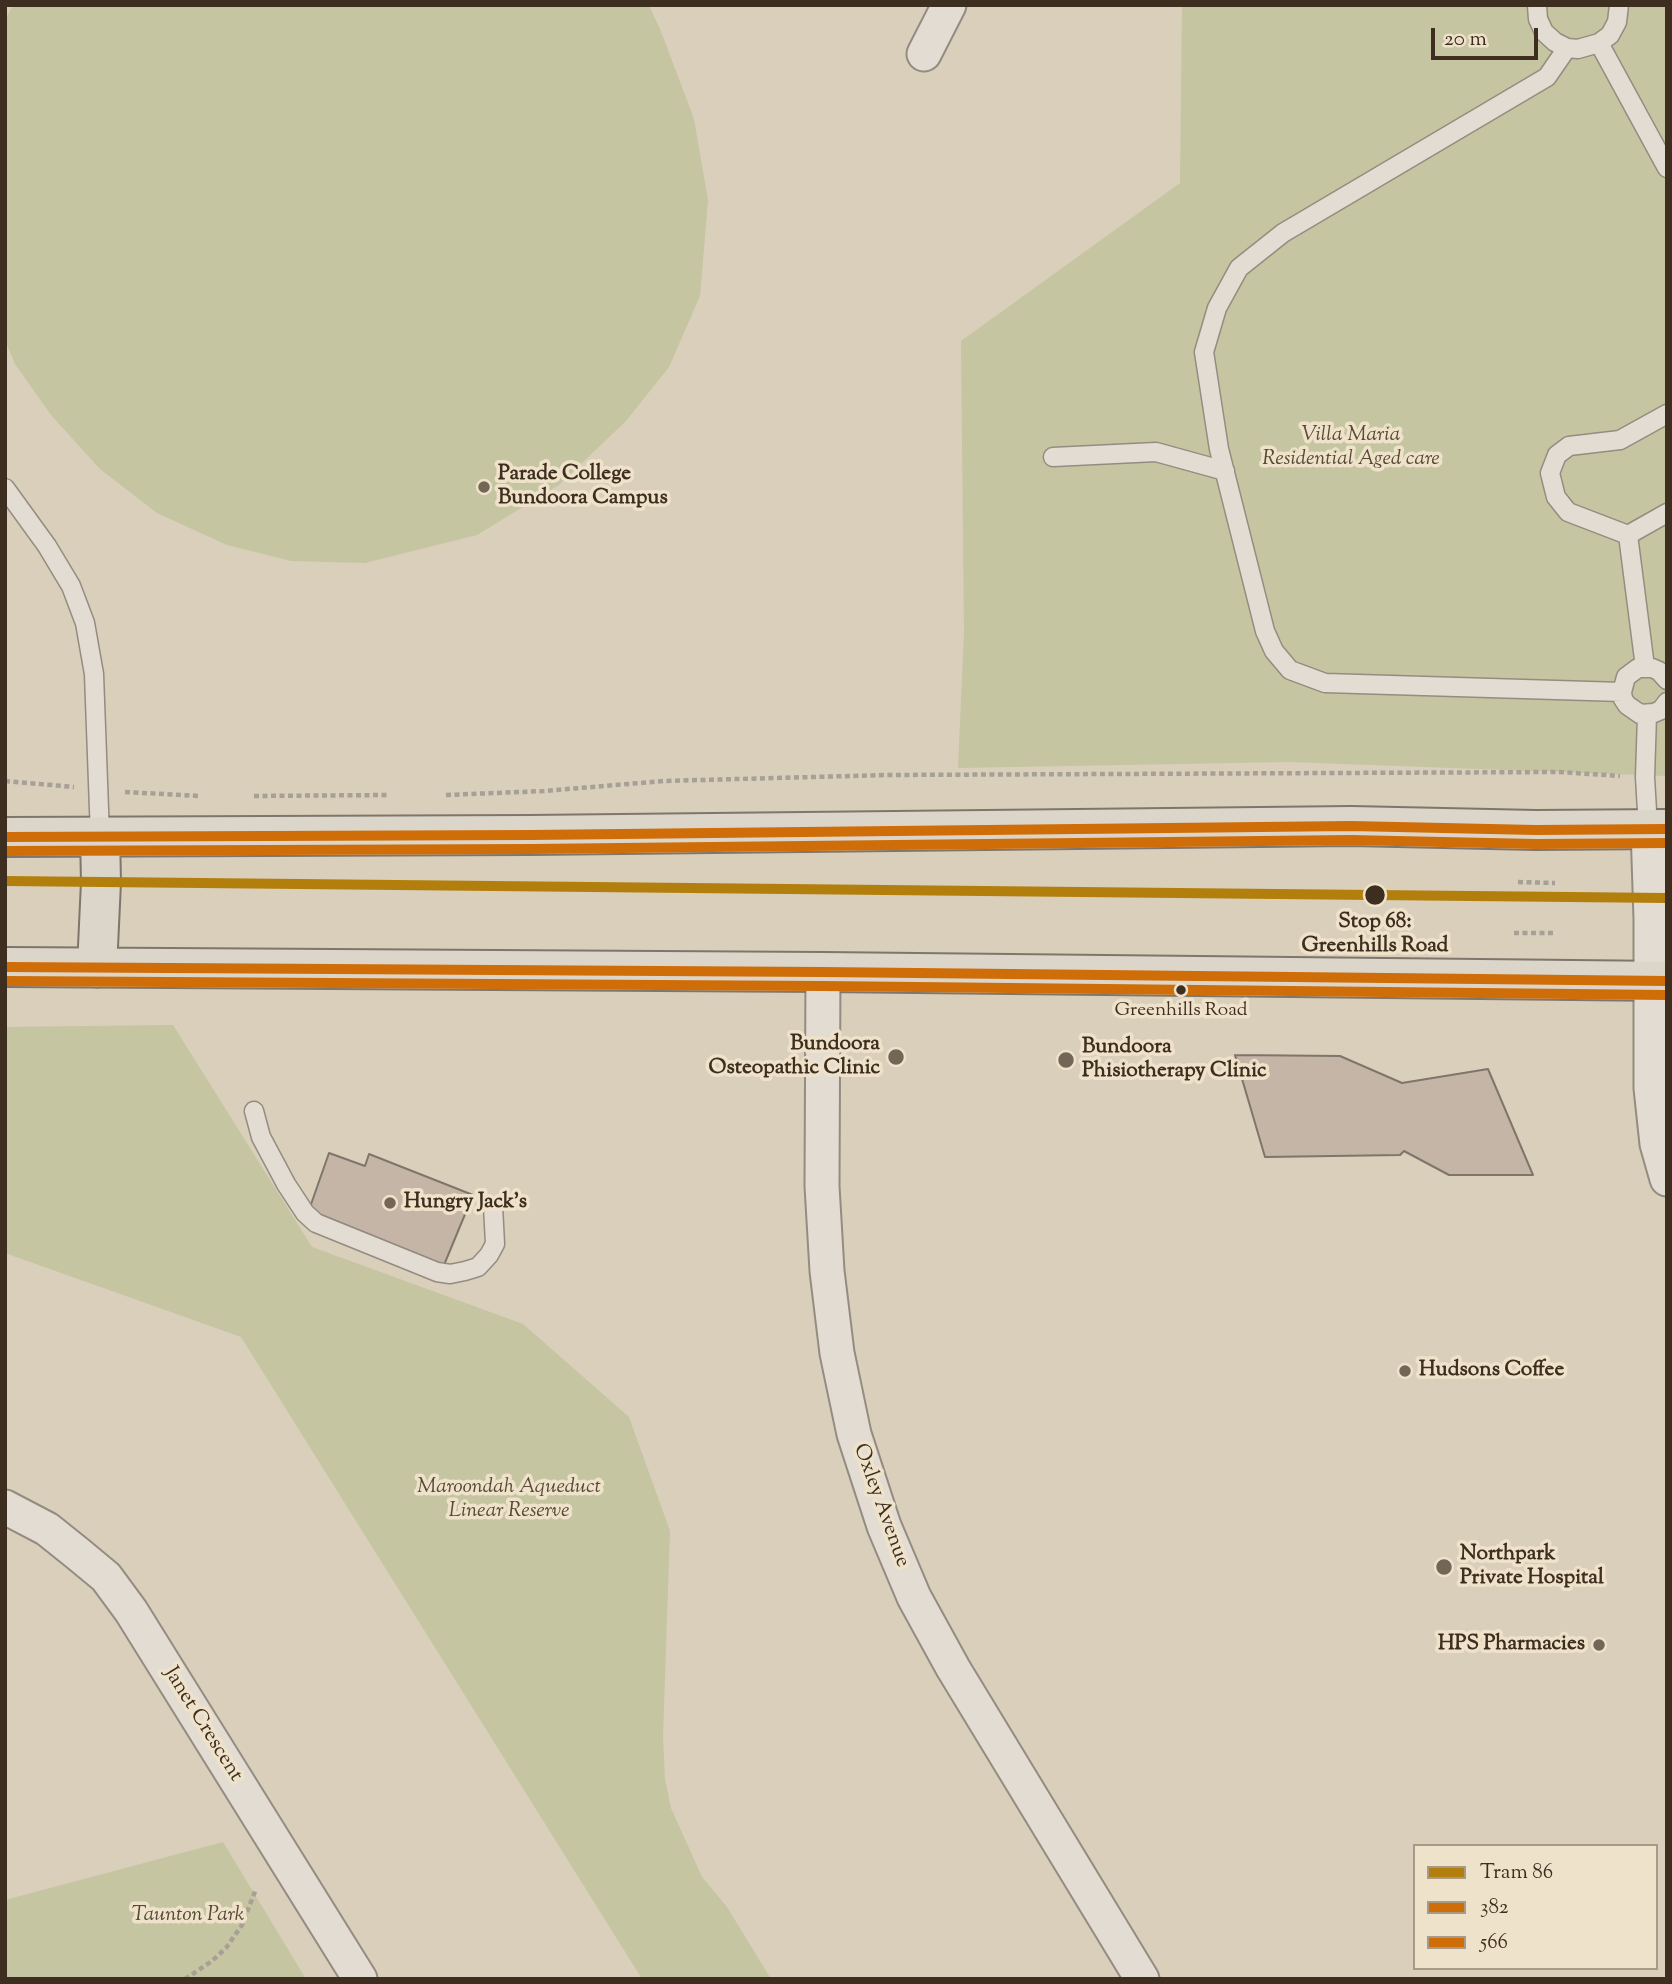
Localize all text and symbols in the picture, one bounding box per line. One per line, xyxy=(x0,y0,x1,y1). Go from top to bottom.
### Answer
scale bar xyxy=(1434,14,1541,58)
text: 20 m xyxy=(1444,25,1487,55)
park label: Villa Maria Residential Aged care xyxy=(1262,423,1440,473)
place label: Parade College Bundoora Campus xyxy=(498,462,668,512)
marker: Parade College Bundoora Campus xyxy=(476,479,492,495)
marker: Stop 68: Greenhills Road xyxy=(1363,883,1387,907)
place label: Stop 68: Greenhills Road xyxy=(1302,910,1448,960)
marker: Greenhills Road xyxy=(1174,983,1188,997)
place label: Greenhills Road xyxy=(1115,1001,1247,1023)
place label: Bundoora Osteopathic Clinic xyxy=(709,1032,880,1082)
place label: Bundoora Phisiotherapy Clinic xyxy=(1082,1035,1267,1085)
marker: Bundoora Osteopathic Clinic xyxy=(886,1047,906,1067)
marker: Bundoora Phisiotherapy Clinic xyxy=(1056,1050,1076,1070)
place label: Hungry Jack's xyxy=(404,1190,527,1216)
marker: Hungry Jack's xyxy=(382,1195,398,1211)
place label: Hudsons Coffee xyxy=(1419,1358,1564,1384)
marker: Hudsons Coffee xyxy=(1397,1363,1413,1379)
street label: Oxley Avenue xyxy=(846,1441,914,1571)
park label: Maroondah Aqueduct Linear Reserve xyxy=(417,1475,601,1525)
place label: Northpark Private Hospital xyxy=(1460,1542,1604,1592)
marker: Northpark Private Hospital xyxy=(1434,1557,1454,1577)
place label: HPS Pharmacies xyxy=(1438,1632,1585,1658)
marker: HPS Pharmacies xyxy=(1591,1637,1607,1653)
street label: Janet Crescent xyxy=(157,1663,247,1787)
legend xyxy=(1413,1844,1658,1970)
text: Tram 86 xyxy=(1480,1858,1553,1888)
text: 382 xyxy=(1480,1893,1509,1923)
park label: Taunton Park xyxy=(132,1903,244,1929)
text: 566 xyxy=(1480,1928,1508,1958)

